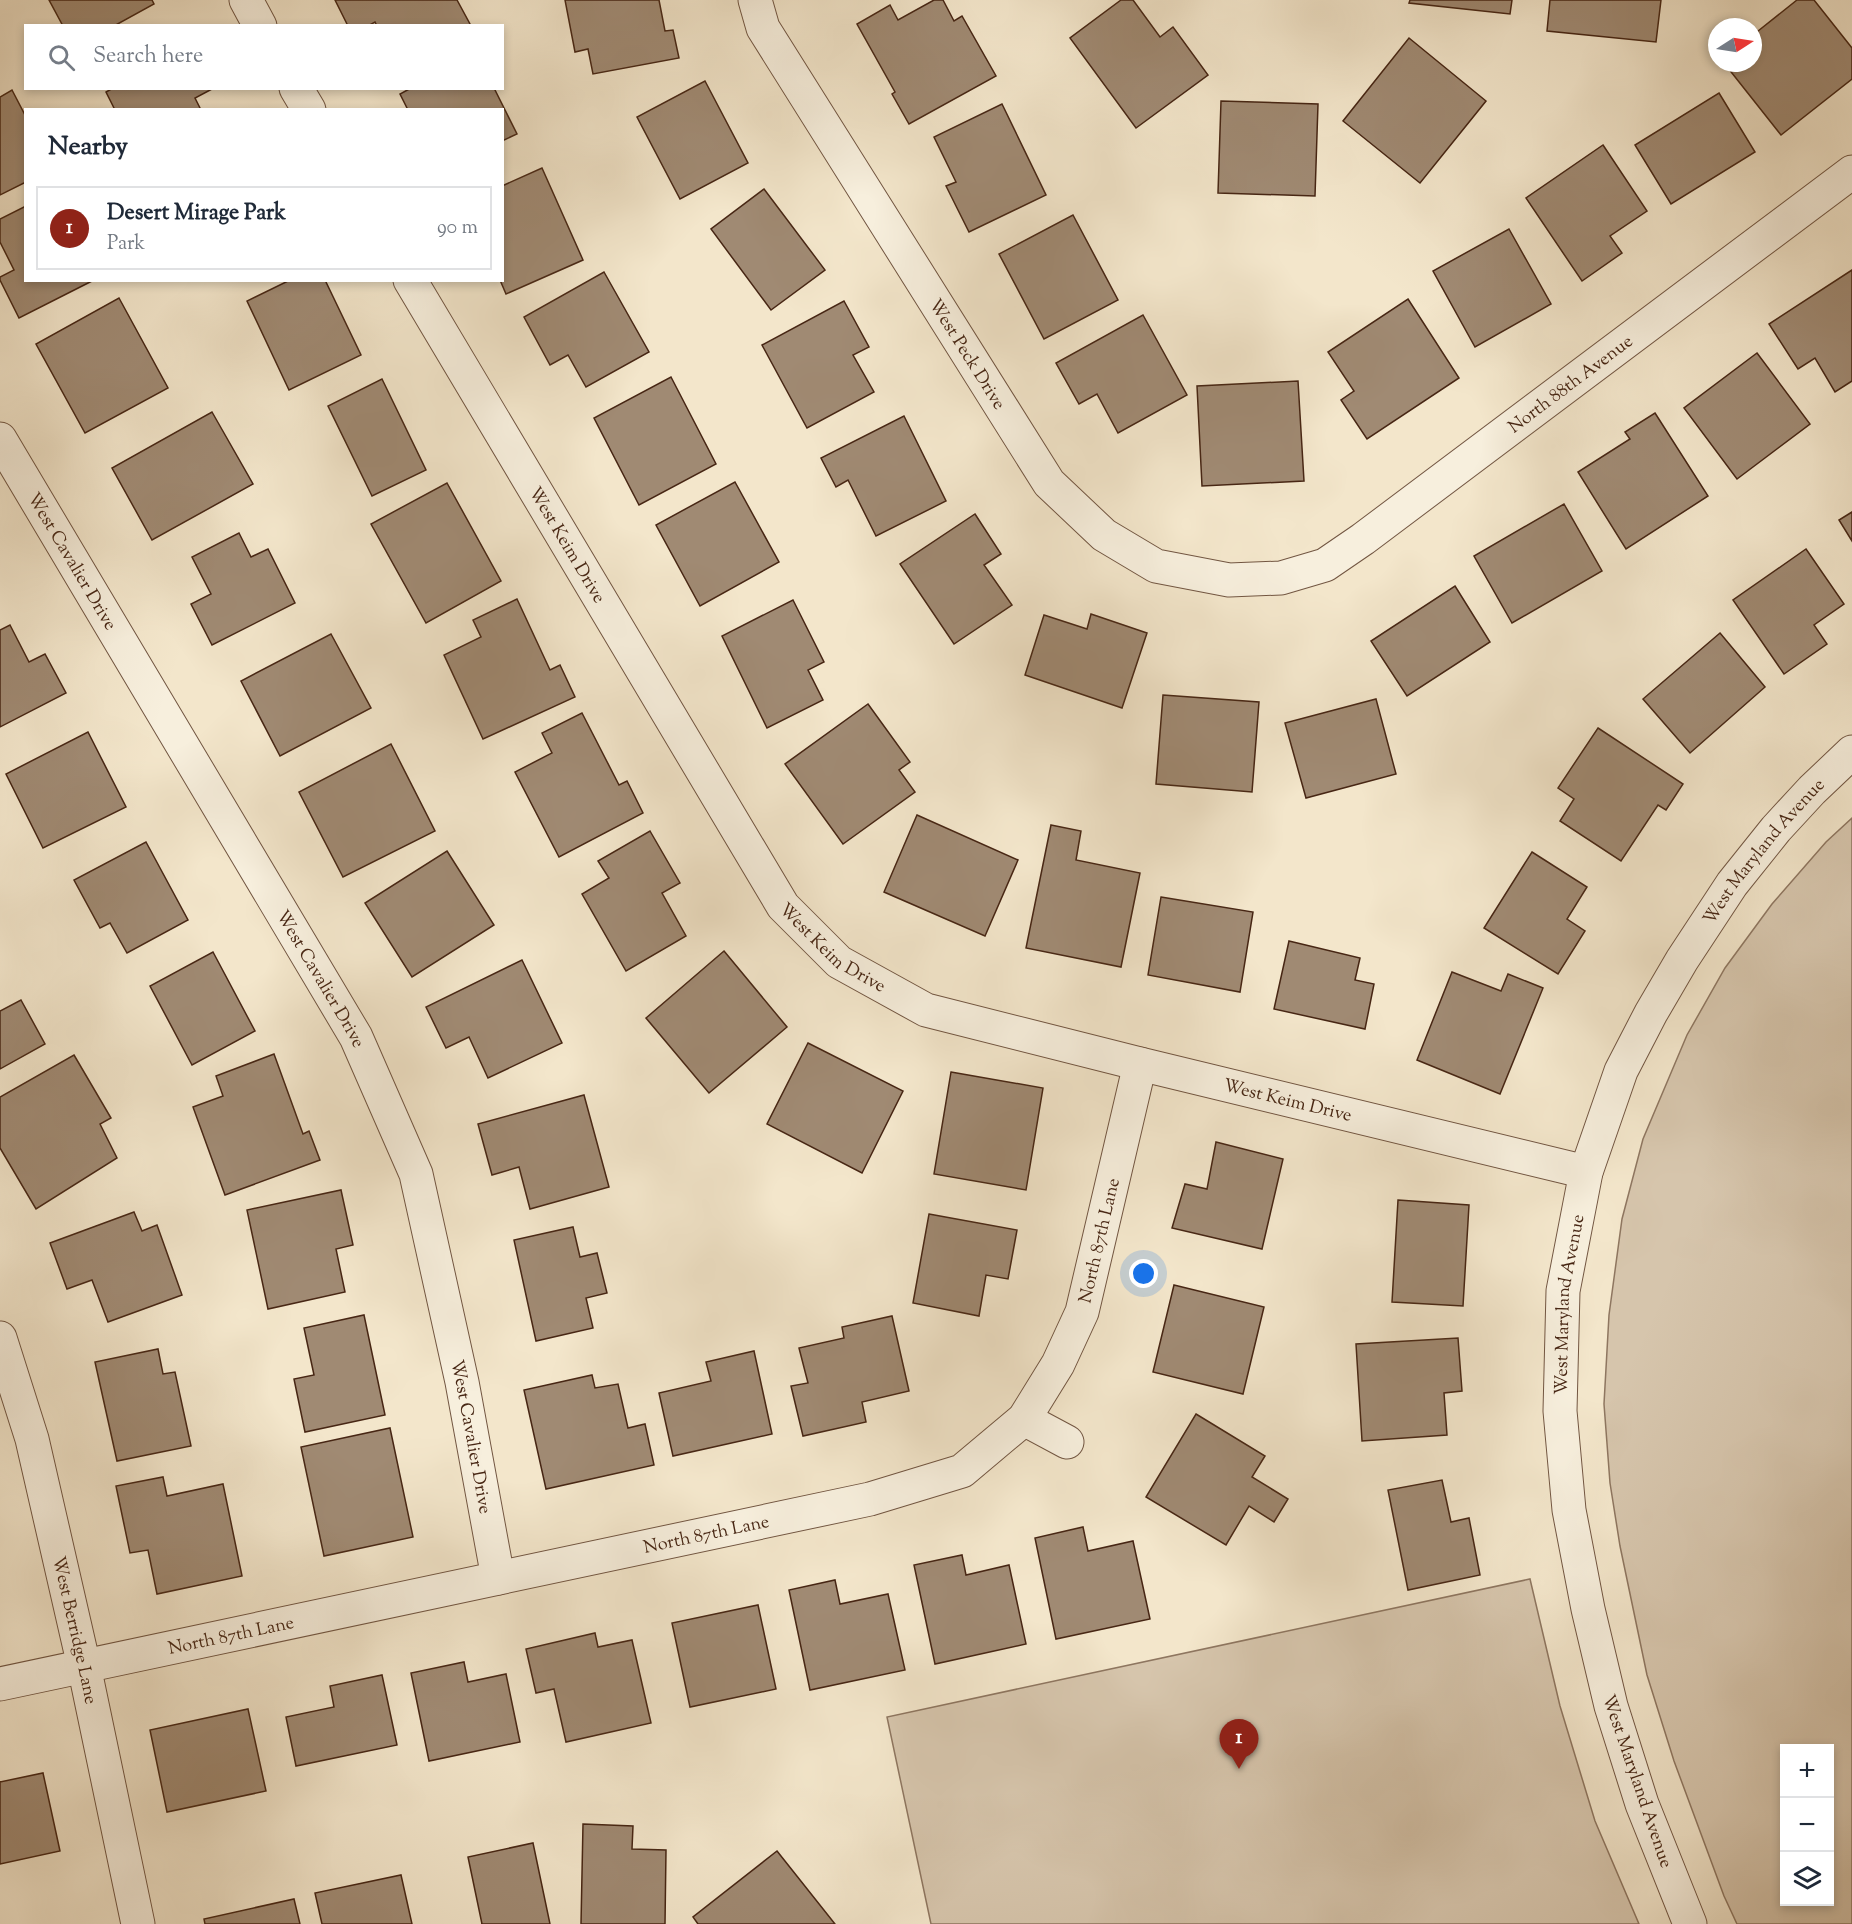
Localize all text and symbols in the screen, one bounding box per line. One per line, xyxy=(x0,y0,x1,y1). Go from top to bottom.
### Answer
north arrow xyxy=(1708,18,1762,72)
search box xyxy=(24,24,504,90)
icon: search xyxy=(45,41,78,74)
text: Search here xyxy=(93,41,203,73)
text: Nearby xyxy=(48,129,128,166)
text: Desert Mirage Park xyxy=(107,198,286,230)
text: 1 xyxy=(66,214,73,243)
text: 90 m xyxy=(437,214,478,243)
text: Park xyxy=(107,230,145,259)
street label: West Peck Drive xyxy=(921,294,1011,415)
street label: North 88th Avenue xyxy=(1503,330,1639,441)
street label: West Keim Drive xyxy=(521,482,611,609)
street label: West Cavalier Drive xyxy=(20,488,122,636)
street label: West Maryland Avenue xyxy=(1698,773,1832,930)
street label: West Keim Drive xyxy=(772,898,890,1000)
street label: West Cavalier Drive xyxy=(268,906,370,1052)
street label: West Keim Drive xyxy=(1220,1074,1354,1130)
street label: North 87th Lane xyxy=(1073,1176,1128,1306)
street label: West Maryland Avenue xyxy=(1549,1212,1593,1395)
your location xyxy=(1129,1259,1158,1288)
street label: West Cavalier Drive xyxy=(442,1358,497,1516)
street label: North 87th Lane xyxy=(641,1510,772,1562)
street label: West Berridge Lane xyxy=(44,1554,103,1707)
street label: North 87th Lane xyxy=(166,1611,297,1663)
street label: West Maryland Avenue xyxy=(1594,1691,1678,1872)
pin: 1 xyxy=(1220,1720,1258,1769)
map controls xyxy=(1780,1744,1834,1906)
button: + xyxy=(1780,1744,1834,1798)
button: − xyxy=(1780,1798,1834,1852)
button: layers xyxy=(1780,1852,1834,1906)

